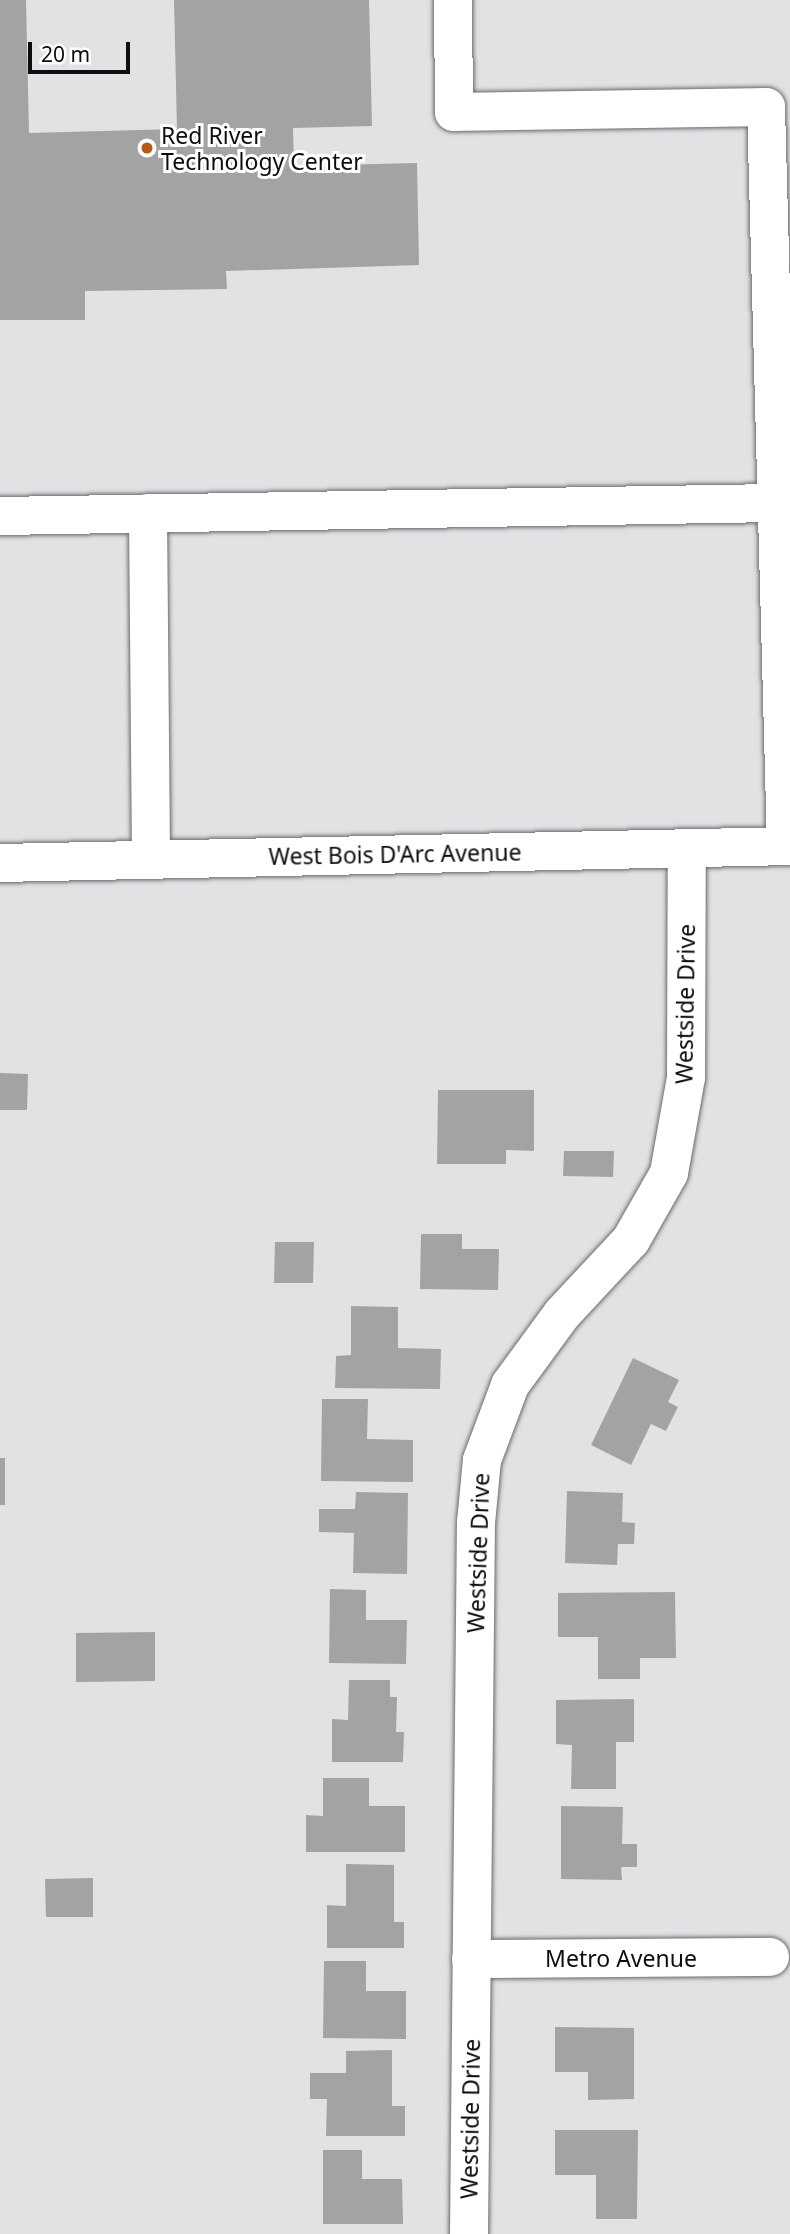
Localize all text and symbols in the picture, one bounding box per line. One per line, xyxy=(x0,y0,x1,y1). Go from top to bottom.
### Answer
scale bar xyxy=(32,28,133,72)
text: 20 m xyxy=(41,40,90,68)
place label: Red River Technology Center xyxy=(161,121,363,175)
marker: Red River Technology Center xyxy=(139,140,155,156)
street label: West Bois D'Arc Avenue xyxy=(268,838,522,870)
street label: Westside Drive xyxy=(670,924,700,1084)
street label: Westside Drive xyxy=(461,1472,495,1634)
street label: Metro Avenue xyxy=(545,1944,697,1972)
street label: Westside Drive xyxy=(455,2039,485,2199)

